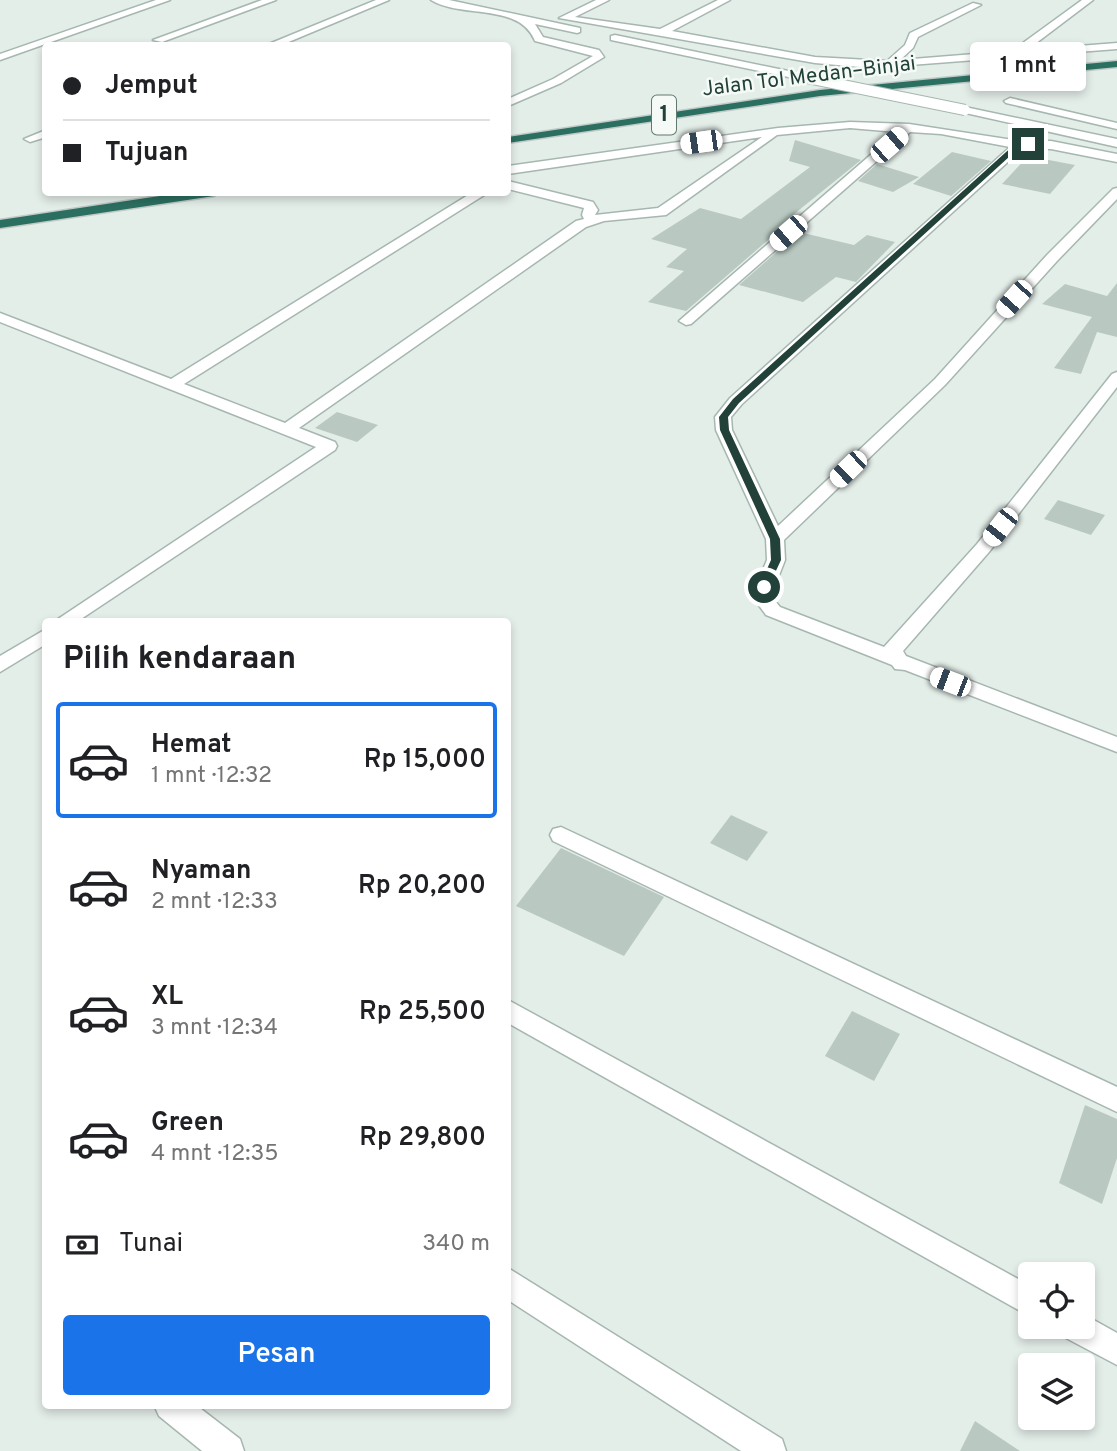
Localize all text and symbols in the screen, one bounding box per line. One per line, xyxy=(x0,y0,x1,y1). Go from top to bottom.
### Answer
callout: 1 mnt xyxy=(970,43,1086,92)
street label: Jalan Tol Medan–Binjai xyxy=(701,50,917,104)
text: 1 mnt xyxy=(1000,52,1056,81)
text: Jemput xyxy=(105,70,198,103)
road number: 1 xyxy=(652,96,676,134)
car xyxy=(867,123,912,167)
route end xyxy=(1012,128,1044,160)
car xyxy=(679,129,724,155)
text: Tujuan xyxy=(105,137,189,170)
car xyxy=(766,211,811,255)
car xyxy=(993,276,1036,322)
car xyxy=(826,447,871,491)
car xyxy=(979,504,1022,550)
route start xyxy=(748,571,780,603)
text: Pilih kendaraan xyxy=(63,640,296,680)
car xyxy=(927,665,974,699)
icon: car xyxy=(67,729,130,792)
text: Hemat xyxy=(151,729,231,762)
text: Rp 15,000 xyxy=(364,744,486,777)
text: 1 mnt · 12:32 xyxy=(151,762,272,791)
icon: car xyxy=(67,855,130,918)
text: Nyaman xyxy=(151,855,251,888)
text: Rp 20,200 xyxy=(358,870,486,903)
text: 2 mnt · 12:33 xyxy=(151,888,278,917)
icon: car xyxy=(67,981,130,1044)
text: XL xyxy=(151,981,183,1014)
text: Rp 25,500 xyxy=(359,996,486,1029)
text: 3 mnt · 12:34 xyxy=(151,1014,278,1043)
icon: car xyxy=(67,1107,130,1170)
text: Green xyxy=(151,1107,224,1140)
text: Rp 29,800 xyxy=(359,1122,486,1155)
text: 4 mnt · 12:35 xyxy=(151,1140,279,1169)
icon: cash xyxy=(63,1226,101,1264)
text: Tunai xyxy=(119,1228,183,1261)
text: 340 m xyxy=(422,1230,490,1259)
map controls xyxy=(1018,1262,1095,1430)
button: locate xyxy=(1018,1262,1095,1339)
button: Pesan xyxy=(63,1315,490,1395)
button: layers xyxy=(1018,1353,1095,1430)

